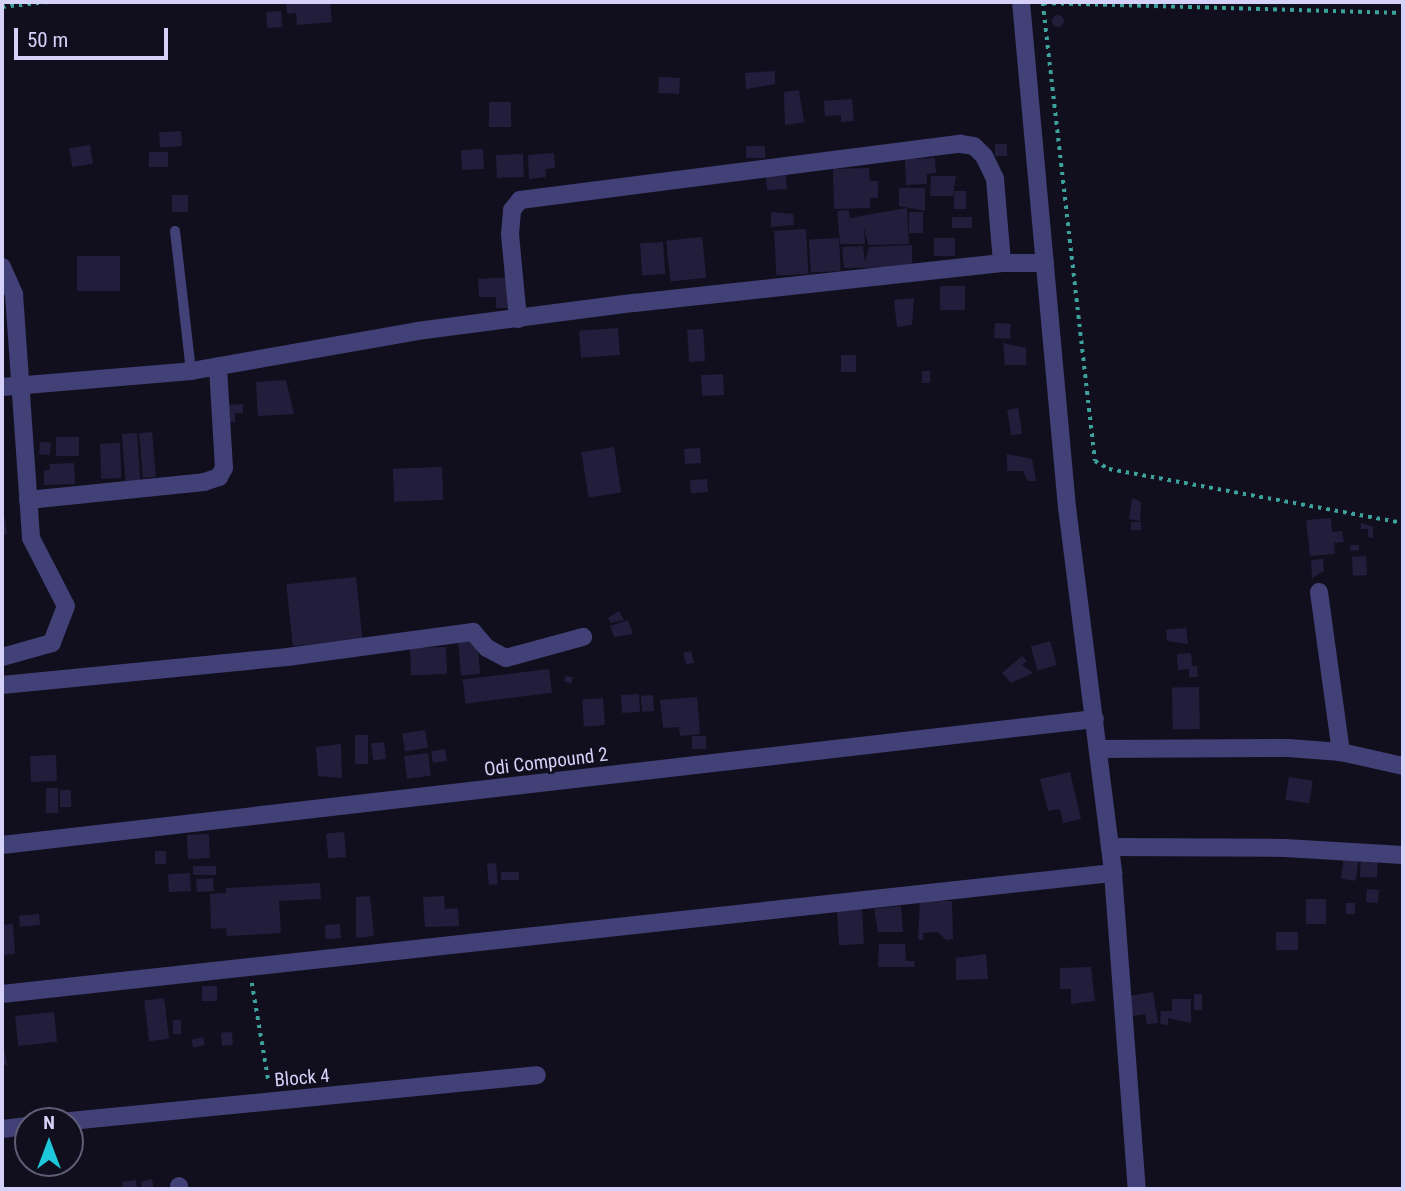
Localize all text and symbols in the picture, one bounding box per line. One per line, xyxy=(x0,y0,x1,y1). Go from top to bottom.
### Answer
scale bar xyxy=(18,14,172,58)
text: 50 m xyxy=(27,28,68,52)
street label: Odi Compound 2 xyxy=(483,743,609,781)
street label: Block 4 xyxy=(273,1064,331,1092)
north arrow xyxy=(14,1107,84,1177)
text: N xyxy=(43,1111,55,1134)

